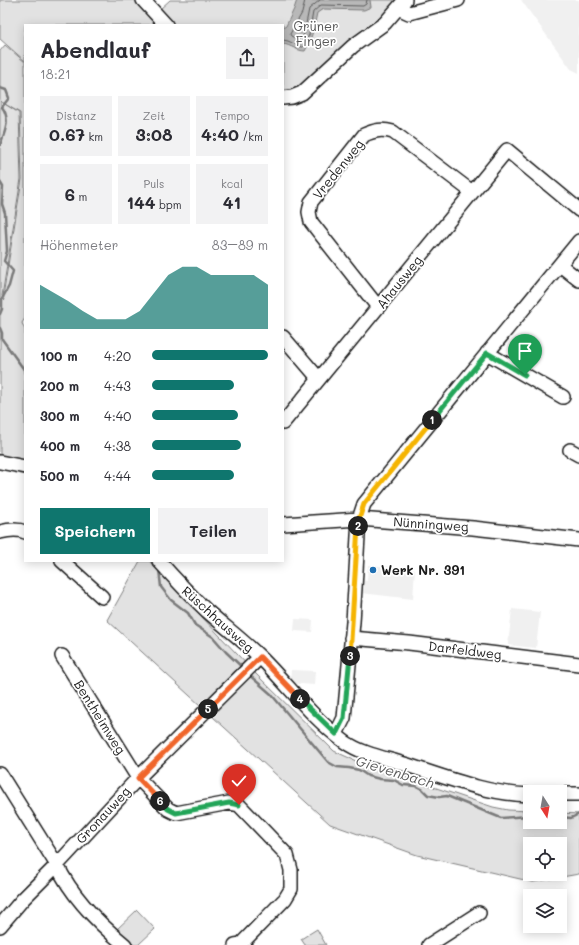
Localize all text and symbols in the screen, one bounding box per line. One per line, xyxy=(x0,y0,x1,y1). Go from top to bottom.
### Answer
park label: Grüner Finger xyxy=(293,17,339,49)
text: Abendlauf xyxy=(40,35,150,64)
button: share xyxy=(226,37,268,79)
text: 18:21 xyxy=(40,65,71,82)
text: Distanz xyxy=(56,108,96,123)
text: Zeit xyxy=(143,108,165,123)
text: Tempo xyxy=(214,108,250,123)
text: 0.67 xyxy=(49,123,85,145)
text: 3:08 xyxy=(135,123,173,145)
text: 4:40 xyxy=(201,123,239,145)
text: km xyxy=(85,129,103,144)
text: /km xyxy=(239,129,263,144)
street label: Vredenweg xyxy=(308,135,367,202)
text: Puls xyxy=(144,176,164,191)
text: kcal xyxy=(221,176,243,191)
text: 6 xyxy=(65,183,75,205)
text: m xyxy=(75,189,87,204)
text: 144 xyxy=(126,191,156,213)
text: 41 xyxy=(223,191,241,213)
text: bpm xyxy=(156,197,182,212)
text: Höhenmeter xyxy=(40,236,118,253)
text: 83–89 m xyxy=(212,236,268,253)
street label: Ahausweg xyxy=(372,252,425,312)
pin xyxy=(508,334,542,375)
icon: arrive xyxy=(514,340,536,362)
text: 100 m xyxy=(40,347,77,364)
text: 4:20 xyxy=(104,347,131,364)
text: 200 m xyxy=(40,377,79,394)
text: 4:43 xyxy=(104,377,131,394)
text: 300 m xyxy=(40,407,80,424)
text: 4:40 xyxy=(104,407,131,424)
pin: 1 xyxy=(422,410,442,430)
text: 1 xyxy=(430,412,434,427)
text: 400 m xyxy=(40,437,80,454)
text: 4:38 xyxy=(104,437,131,454)
text: 500 m xyxy=(40,467,79,484)
text: 4:44 xyxy=(104,467,131,484)
button: Speichern xyxy=(40,508,150,554)
button: Teilen xyxy=(158,508,268,554)
street label: Nünningweg xyxy=(393,512,469,535)
pin: 2 xyxy=(348,516,368,536)
text: 2 xyxy=(355,518,361,533)
place label: Werk Nr. 391 xyxy=(381,561,465,578)
marker: Werk Nr. 391 xyxy=(368,565,378,575)
street label: Rüschhausweg xyxy=(179,582,258,655)
street label: Darfeldweg xyxy=(427,637,503,662)
pin: 3 xyxy=(340,646,360,666)
text: 3 xyxy=(347,648,353,663)
street label: Bentheimweg xyxy=(71,676,130,757)
pin: 4 xyxy=(290,689,310,709)
text: 4 xyxy=(297,691,303,706)
pin: 5 xyxy=(198,699,218,719)
text: 5 xyxy=(205,701,211,716)
water label: Gievenbach xyxy=(354,751,437,792)
pin xyxy=(222,764,256,805)
icon: check xyxy=(228,770,250,792)
street label: Gronauweg xyxy=(72,783,133,847)
north arrow xyxy=(523,785,567,829)
map controls xyxy=(523,785,567,933)
pin: 6 xyxy=(150,791,170,811)
text: 6 xyxy=(157,793,163,808)
button: locate xyxy=(523,837,567,881)
button: layers xyxy=(523,889,567,933)

